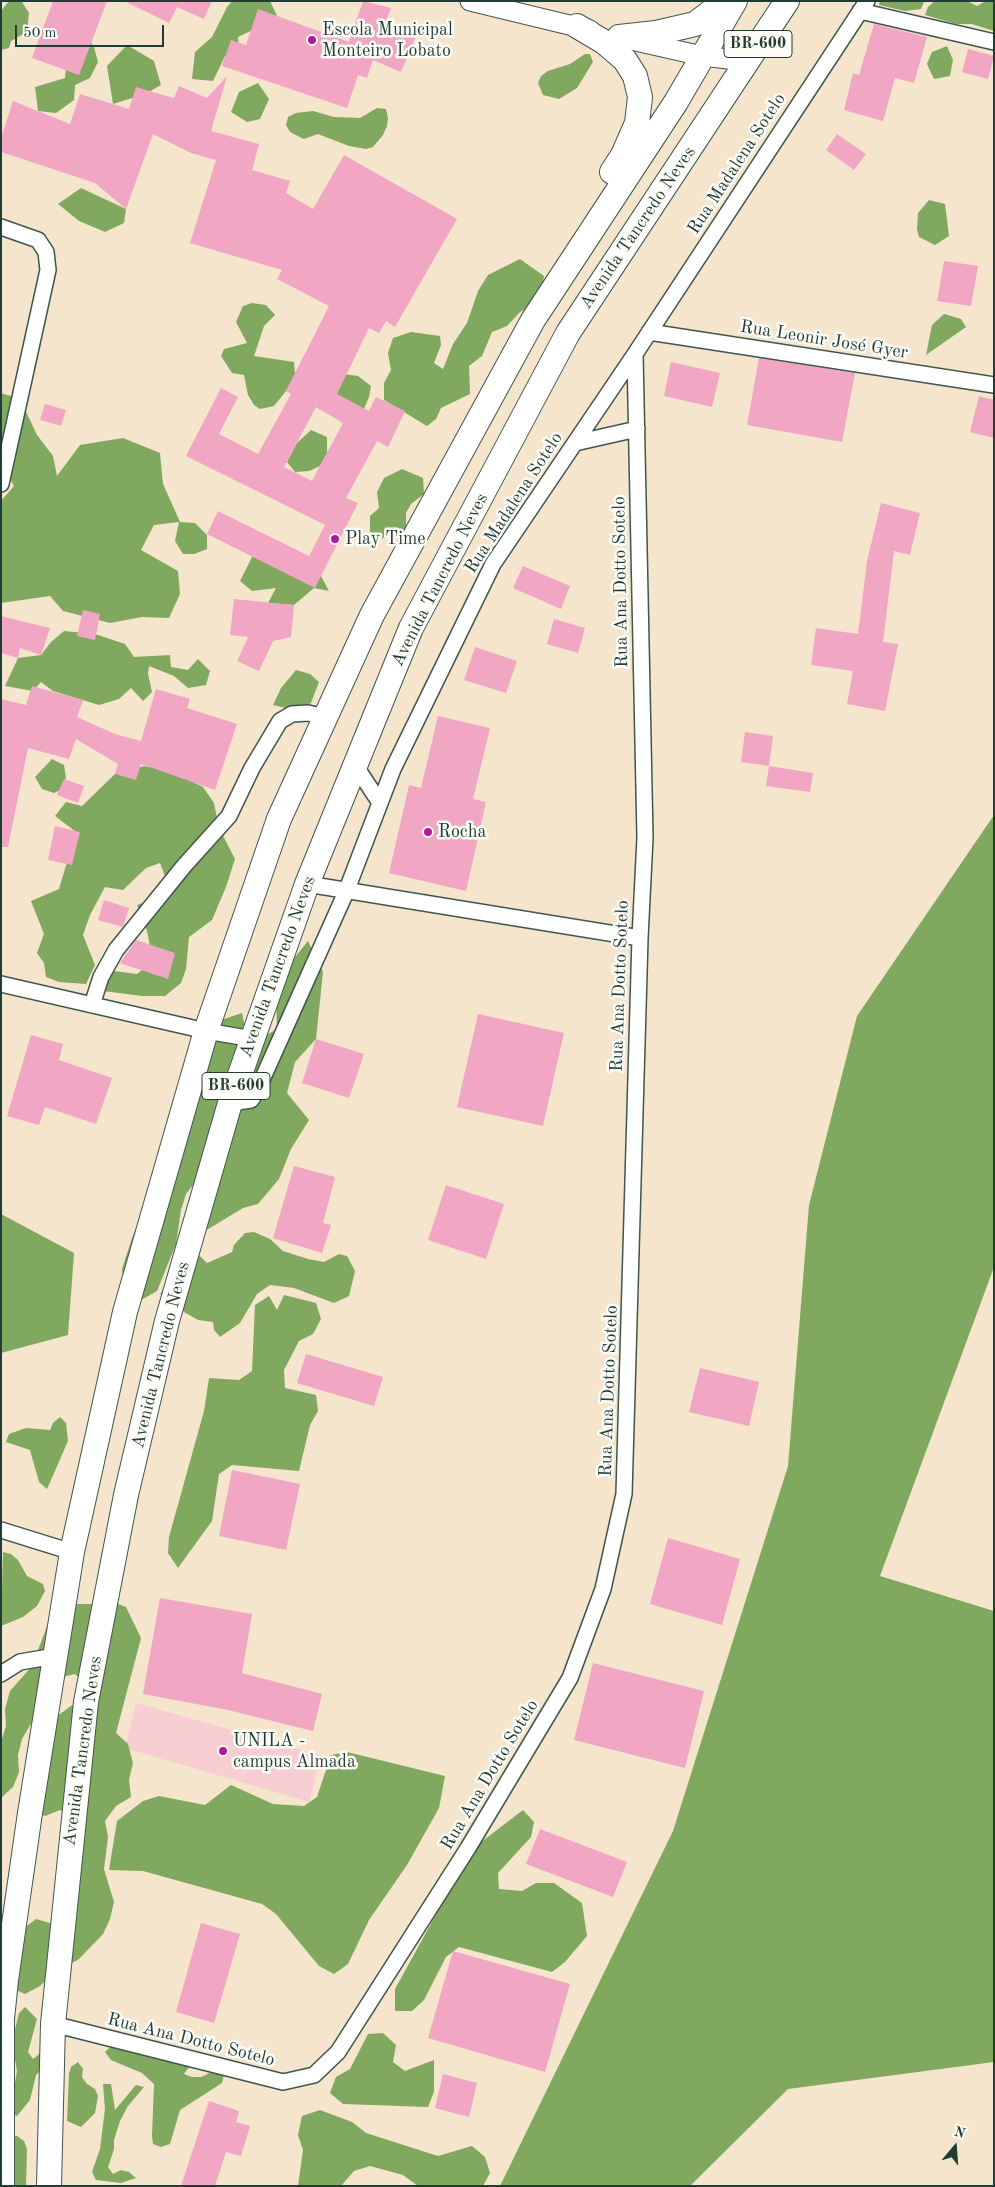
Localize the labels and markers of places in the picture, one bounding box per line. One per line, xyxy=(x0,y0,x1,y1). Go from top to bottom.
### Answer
place label: Escola Municipal Monteiro Lobato xyxy=(322,19,453,62)
marker: Escola Municipal Monteiro Lobato xyxy=(306,34,318,46)
place label: Play Time xyxy=(345,528,426,550)
marker: Play Time xyxy=(329,533,341,545)
place label: Rocha xyxy=(438,821,486,843)
marker: Rocha xyxy=(422,826,434,838)
place label: UNILA - campus Almada xyxy=(233,1730,356,1772)
marker: UNILA - campus Almada xyxy=(217,1745,229,1757)

